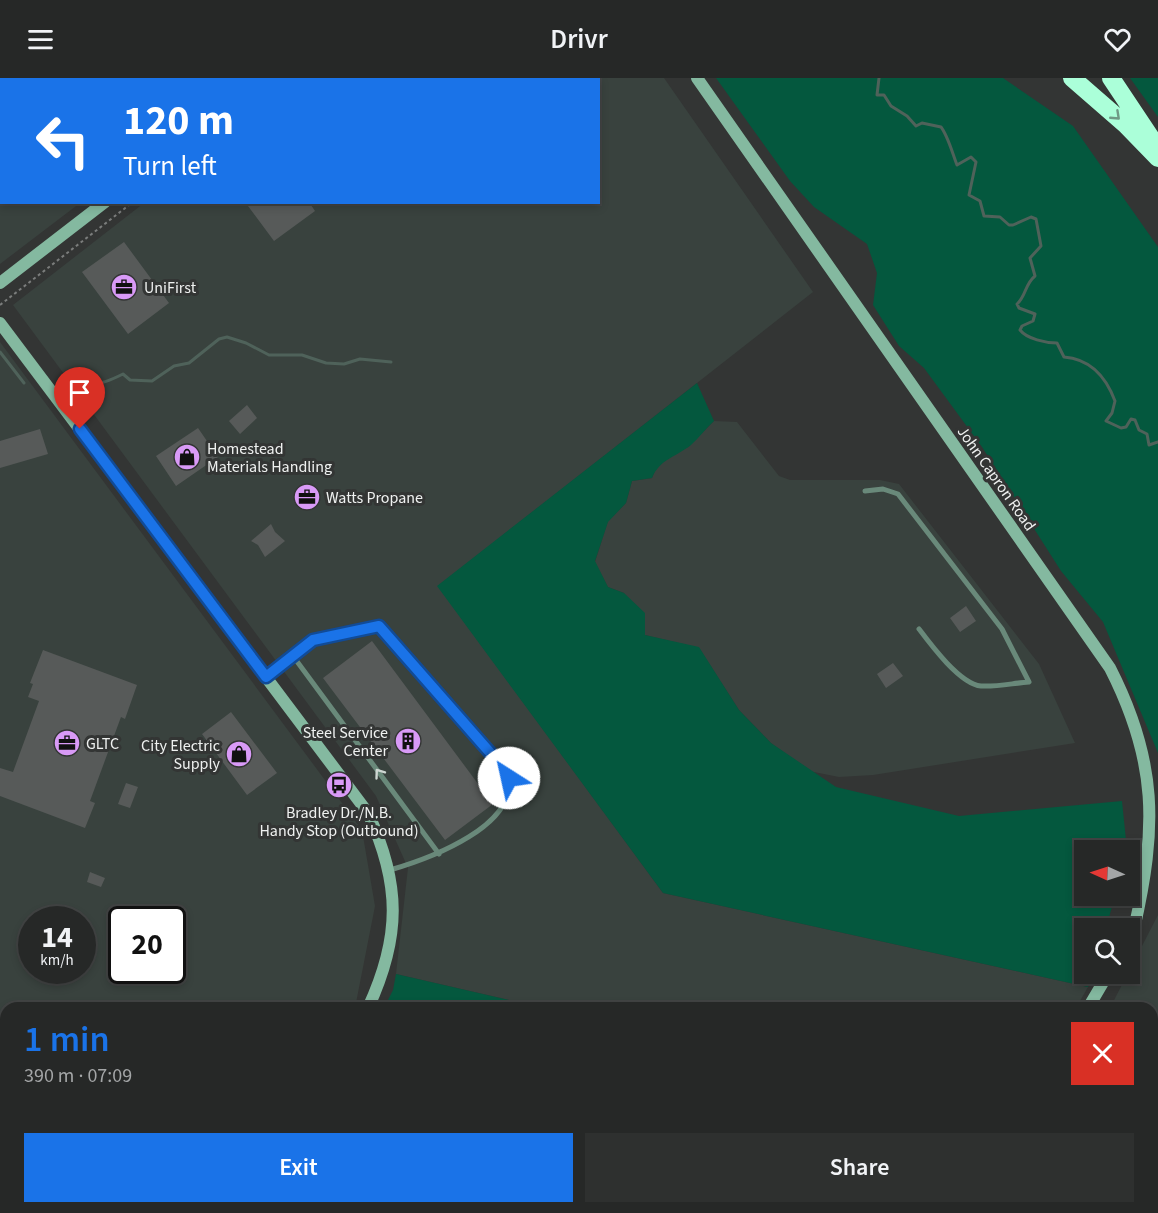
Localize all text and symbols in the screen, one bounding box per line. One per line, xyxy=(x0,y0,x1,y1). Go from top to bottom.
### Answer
text: Drivr xyxy=(550,20,608,59)
icon: menu xyxy=(24,23,57,56)
icon: heart xyxy=(1101,23,1134,56)
text: 120 m xyxy=(123,91,234,151)
icon: left xyxy=(24,102,102,180)
one-way arrow xyxy=(1110,109,1120,120)
text: Turn left xyxy=(123,147,217,186)
office icon: UniFirst xyxy=(109,272,139,302)
place label: UniFirst xyxy=(144,277,197,299)
pin xyxy=(54,367,105,429)
icon: arrive xyxy=(63,376,96,409)
street label: John Capron Road xyxy=(952,422,1041,535)
place label: Homestead Materials Handling xyxy=(207,438,332,478)
shop icon: Homestead Materials Handling xyxy=(172,442,202,472)
office icon: Watts Propane xyxy=(292,482,322,512)
place label: Watts Propane xyxy=(326,487,423,509)
place label: Steel Service Center xyxy=(303,722,388,762)
building icon: Steel Service Center xyxy=(393,726,423,756)
office icon: GLTC xyxy=(52,728,82,758)
place label: GLTC xyxy=(86,733,119,755)
place label: City Electric Supply xyxy=(141,735,221,775)
shop icon: City Electric Supply xyxy=(224,739,254,769)
position arrow xyxy=(477,746,541,810)
one-way arrow xyxy=(375,769,386,780)
bus stop icon: Bradley Dr./N.B. Handy Stop (Outbound) xyxy=(324,770,354,800)
place label: Bradley Dr./N.B. Handy Stop (Outbound) xyxy=(259,802,419,842)
north arrow xyxy=(1074,840,1140,906)
map controls xyxy=(1074,840,1140,984)
speed limit sign: 20 xyxy=(108,906,186,984)
text: 14 xyxy=(41,916,73,959)
button: search xyxy=(1074,918,1140,984)
text: km/h xyxy=(40,950,74,971)
text: 1 min xyxy=(24,1014,110,1065)
button: close xyxy=(1071,1022,1134,1085)
text: 390 m · 07:09 xyxy=(24,1062,132,1090)
button: Exit xyxy=(24,1133,573,1202)
button: Share xyxy=(585,1133,1134,1202)

